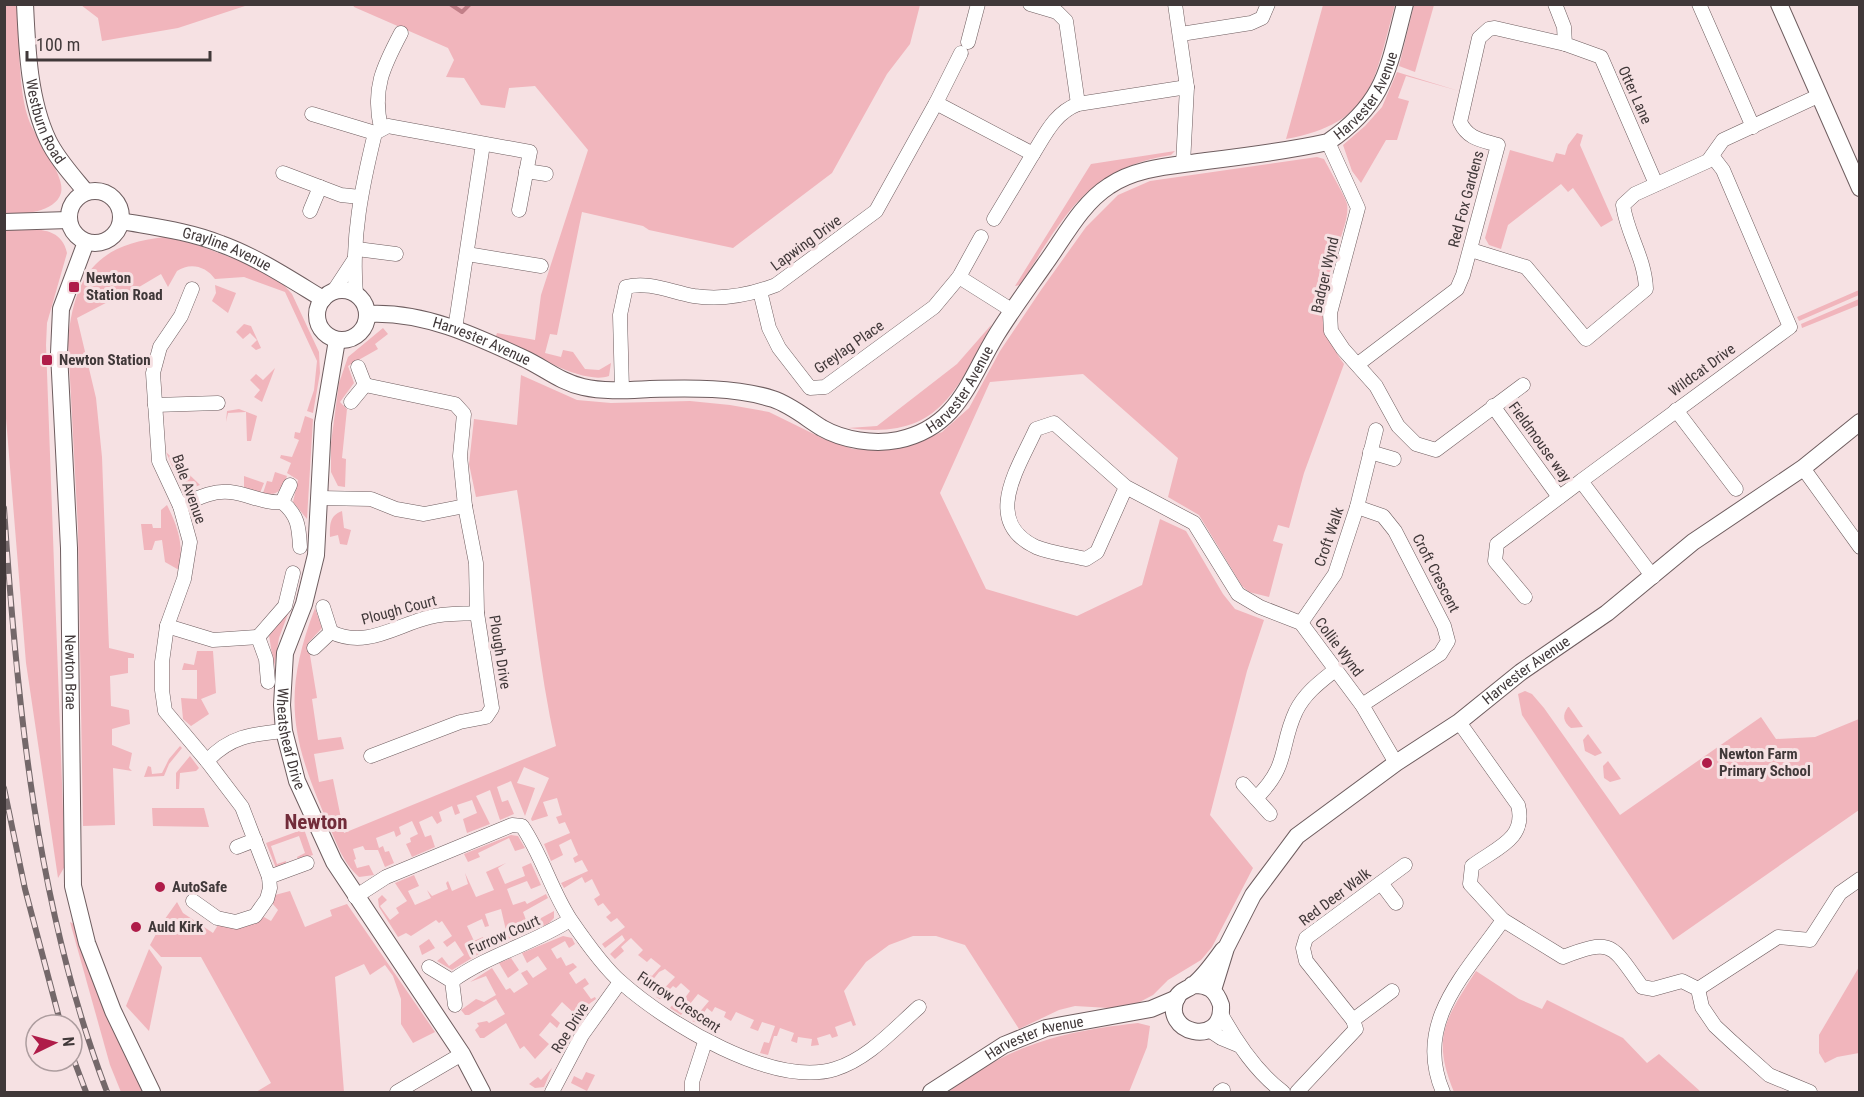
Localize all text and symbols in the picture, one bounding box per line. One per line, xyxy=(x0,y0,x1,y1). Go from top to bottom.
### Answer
scale bar xyxy=(27,24,210,62)
text: 100 m xyxy=(36,34,80,55)
street label: Harvester Avenue xyxy=(1330,50,1401,144)
street label: Otter Lane xyxy=(1614,63,1656,127)
street label: Westburn Road xyxy=(22,77,69,167)
street label: Red Fox Gardens xyxy=(1444,149,1488,249)
street label: Lapwing Drive xyxy=(767,211,845,275)
street label: Grayline Avenue xyxy=(181,224,274,275)
street label: Badger Wynd xyxy=(1307,235,1343,315)
place label: Newton Station Road xyxy=(86,269,163,304)
marker: Newton Station Road xyxy=(67,280,81,294)
street label: Harvester Avenue xyxy=(431,313,533,369)
street label: Greylag Place xyxy=(811,316,887,378)
street label: Wildcat Drive xyxy=(1665,340,1739,400)
street label: Harvester Avenue xyxy=(923,343,997,437)
place label: Newton Station xyxy=(59,351,151,369)
marker: Newton Station xyxy=(40,353,54,367)
street label: Fieldmouse way xyxy=(1505,398,1575,486)
street label: Bale Avenue xyxy=(168,452,210,526)
street label: Croft Walk xyxy=(1310,505,1348,569)
street label: Croft Crescent xyxy=(1409,531,1463,615)
street label: Plough Court xyxy=(359,591,439,629)
street label: Plough Drive xyxy=(485,614,515,690)
street label: Collie Wynd xyxy=(1311,614,1367,680)
street label: Harvester Avenue xyxy=(1479,632,1573,708)
street label: Newton Brae xyxy=(61,634,80,710)
street label: Wheatsheaf Drive xyxy=(273,687,309,793)
place label: Newton Farm Primary School xyxy=(1719,745,1811,780)
marker: Newton Farm Primary School xyxy=(1700,756,1714,770)
district label: Newton xyxy=(284,810,348,834)
street label: Red Deer Walk xyxy=(1296,864,1375,930)
place label: AutoSafe xyxy=(172,878,227,896)
marker: AutoSafe xyxy=(153,880,167,894)
street label: Furrow Court xyxy=(465,911,543,959)
place label: Auld Kirk xyxy=(148,918,204,936)
marker: Auld Kirk xyxy=(129,920,143,934)
street label: Furrow Crescent xyxy=(634,968,724,1036)
street label: Roe Drive xyxy=(548,1000,592,1056)
street label: Harvester Avenue xyxy=(982,1012,1085,1064)
north arrow xyxy=(24,1013,84,1073)
text: N xyxy=(59,1036,78,1047)

